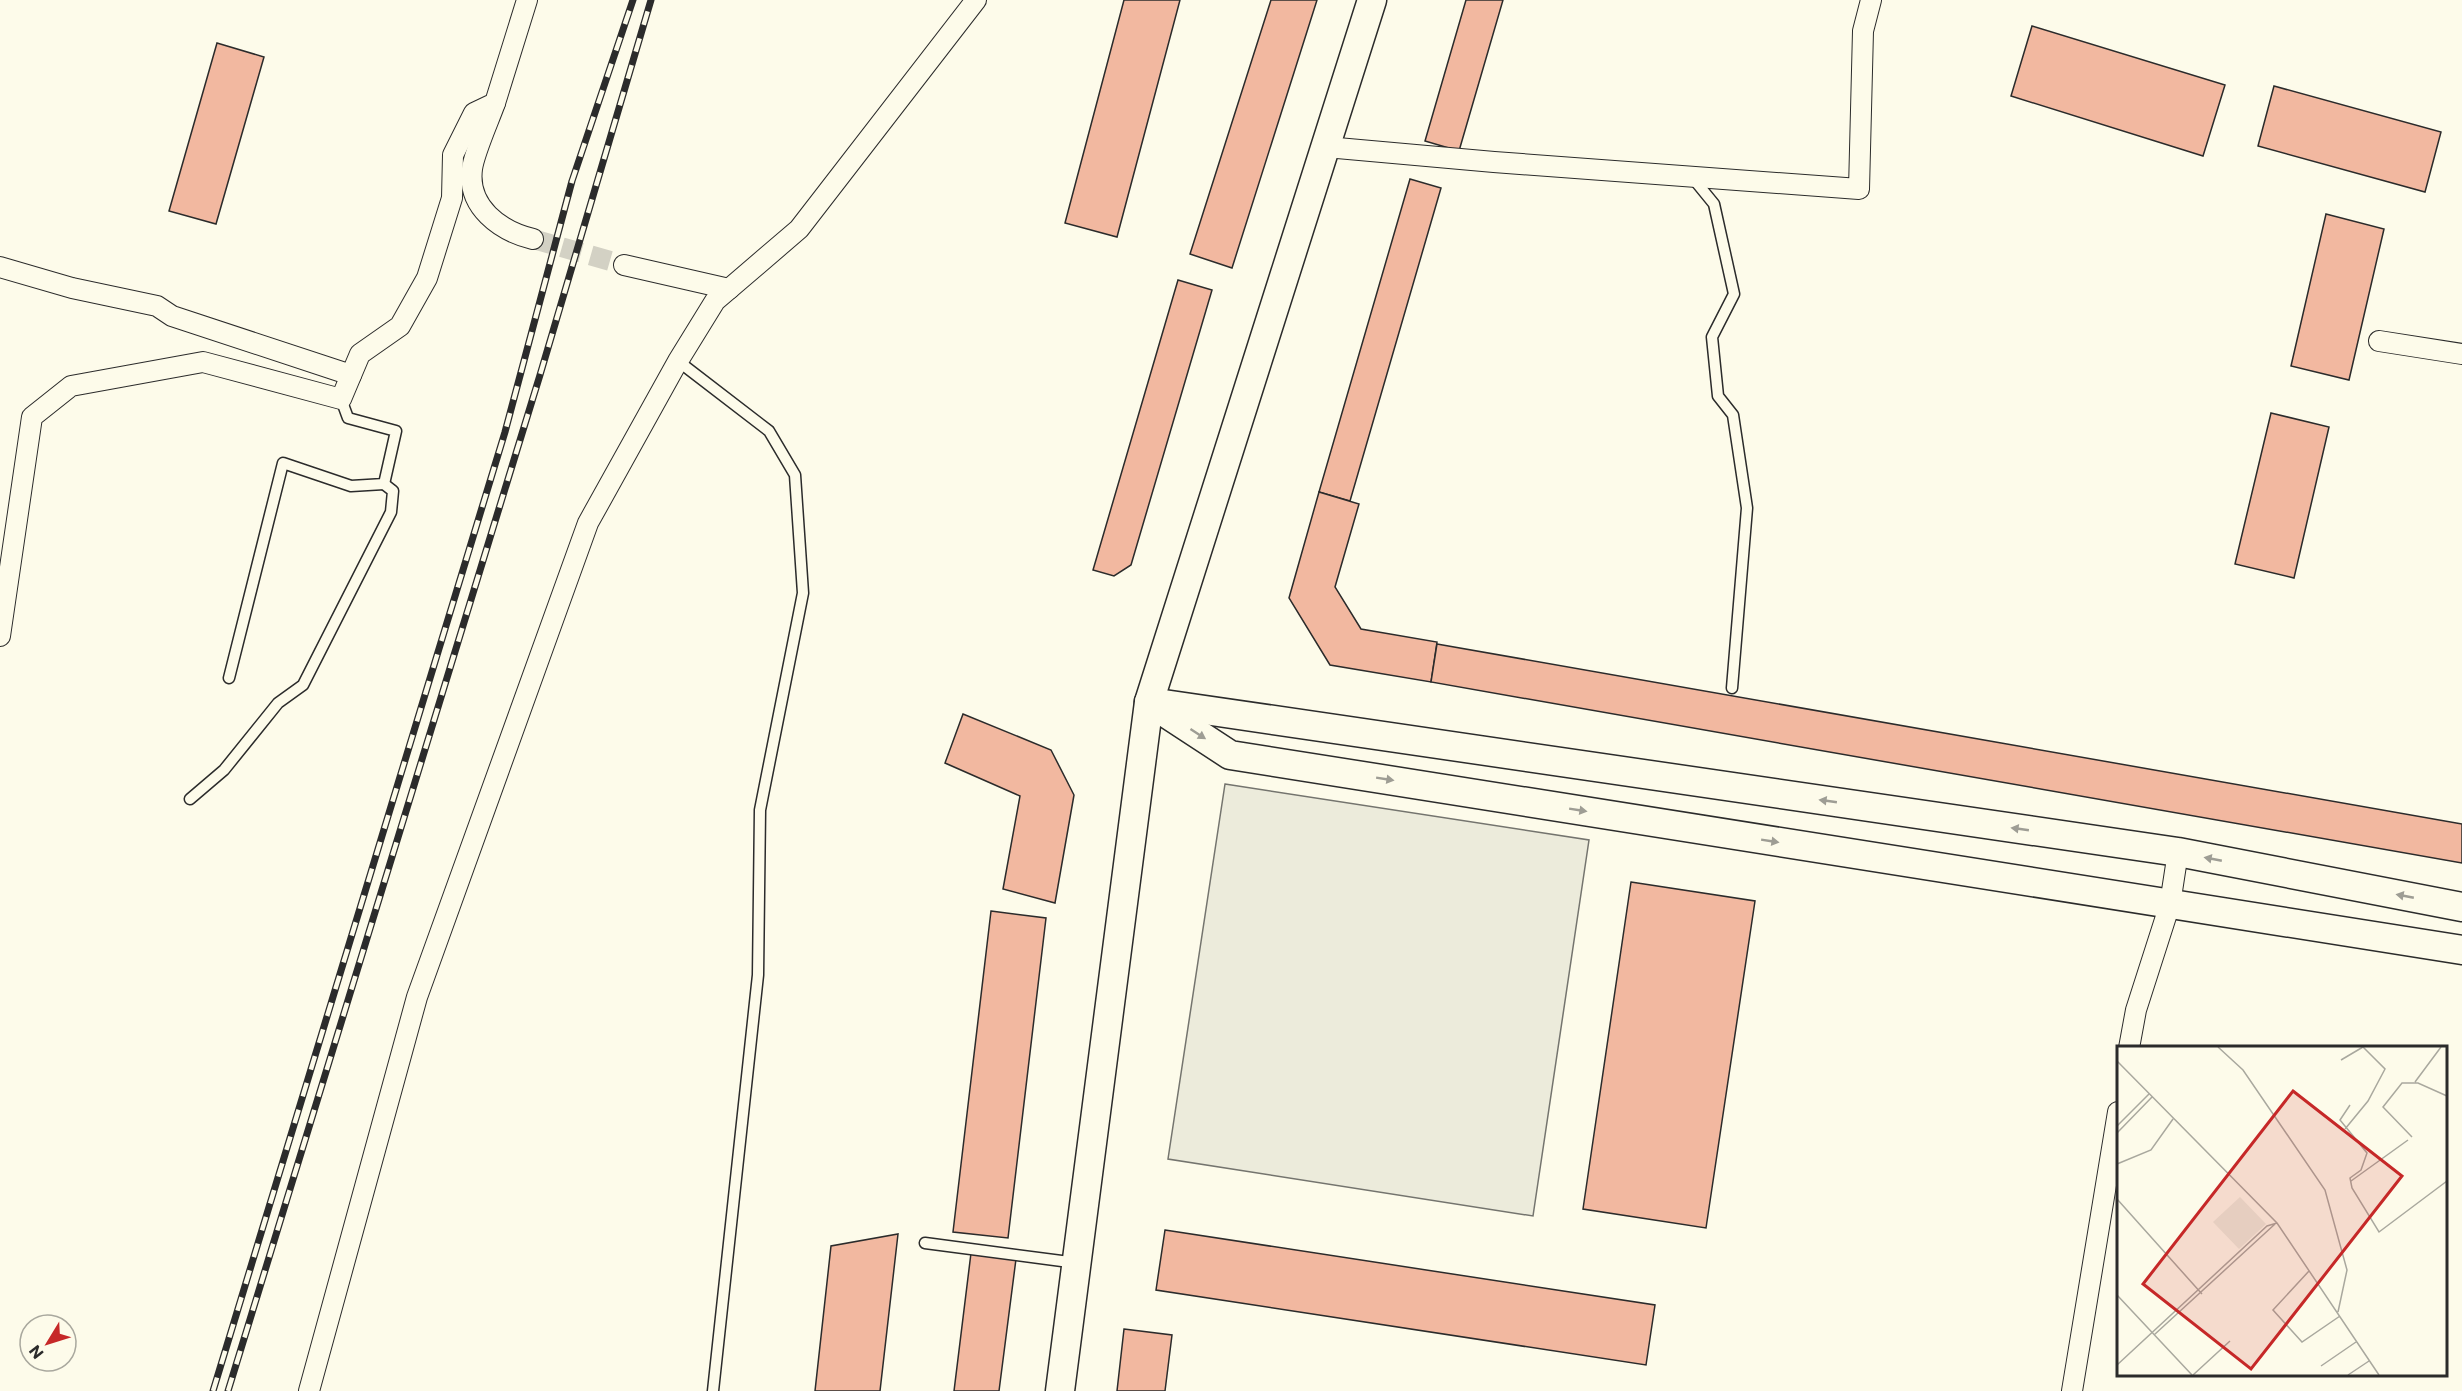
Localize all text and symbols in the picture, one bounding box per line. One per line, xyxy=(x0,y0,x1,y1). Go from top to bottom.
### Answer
one-way arrow xyxy=(1190,728,1206,739)
one-way arrow xyxy=(1376,775,1395,784)
one-way arrow xyxy=(1818,796,1837,805)
one-way arrow xyxy=(1568,806,1587,815)
one-way arrow xyxy=(2011,824,2030,833)
one-way arrow xyxy=(1761,836,1780,845)
one-way arrow xyxy=(2203,854,2222,863)
one-way arrow xyxy=(2395,891,2414,900)
inset map xyxy=(2117,1046,2447,1376)
north arrow xyxy=(18,1313,78,1373)
text: N xyxy=(25,1342,47,1363)

